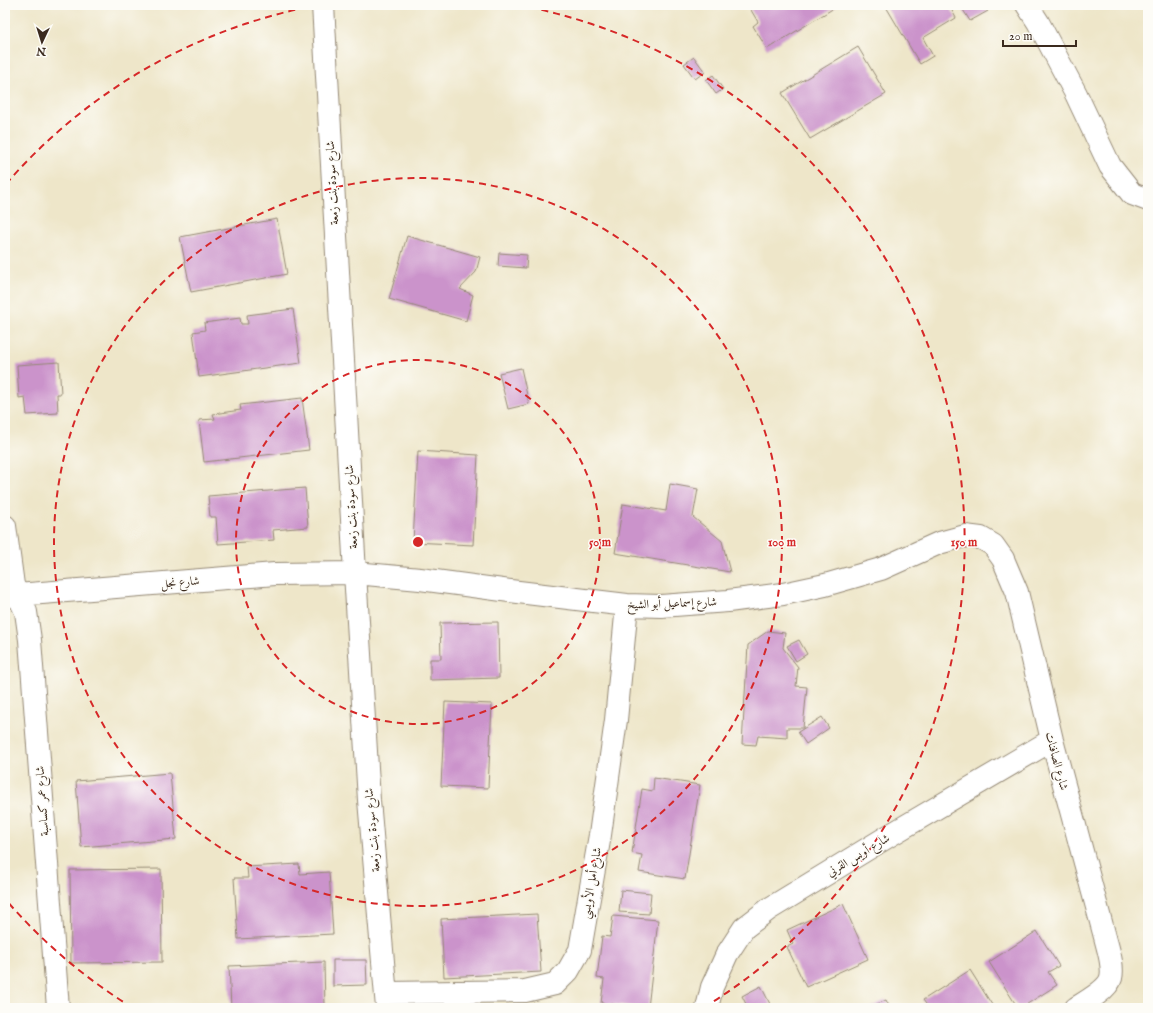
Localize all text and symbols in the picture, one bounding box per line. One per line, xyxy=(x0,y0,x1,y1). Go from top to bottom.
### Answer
north arrow xyxy=(22,22,62,62)
scale bar xyxy=(1003,22,1076,48)
text: 20 m xyxy=(1009,29,1032,44)
text: N xyxy=(36,44,48,58)
street label: شارع سودة بنت زمعة xyxy=(323,140,345,225)
street label: شارع سودة بنت زمعة xyxy=(342,464,364,549)
centre of rings xyxy=(411,535,425,549)
text: 50 m xyxy=(589,535,612,550)
text: 100 m xyxy=(768,535,797,550)
text: 150 m xyxy=(951,535,978,550)
street label: شارع نجل xyxy=(160,573,201,595)
street label: شارع إسماعيل أبو الشيخ xyxy=(627,593,718,616)
street label: شارع الصافنات xyxy=(1039,730,1072,793)
street label: شارع عمر كساسبة xyxy=(33,765,55,837)
street label: شارع سودة بنت زمعة xyxy=(361,787,387,873)
street label: شارع أويس القرني xyxy=(823,830,894,883)
street label: شارع أمل الأويسي xyxy=(576,846,608,920)

